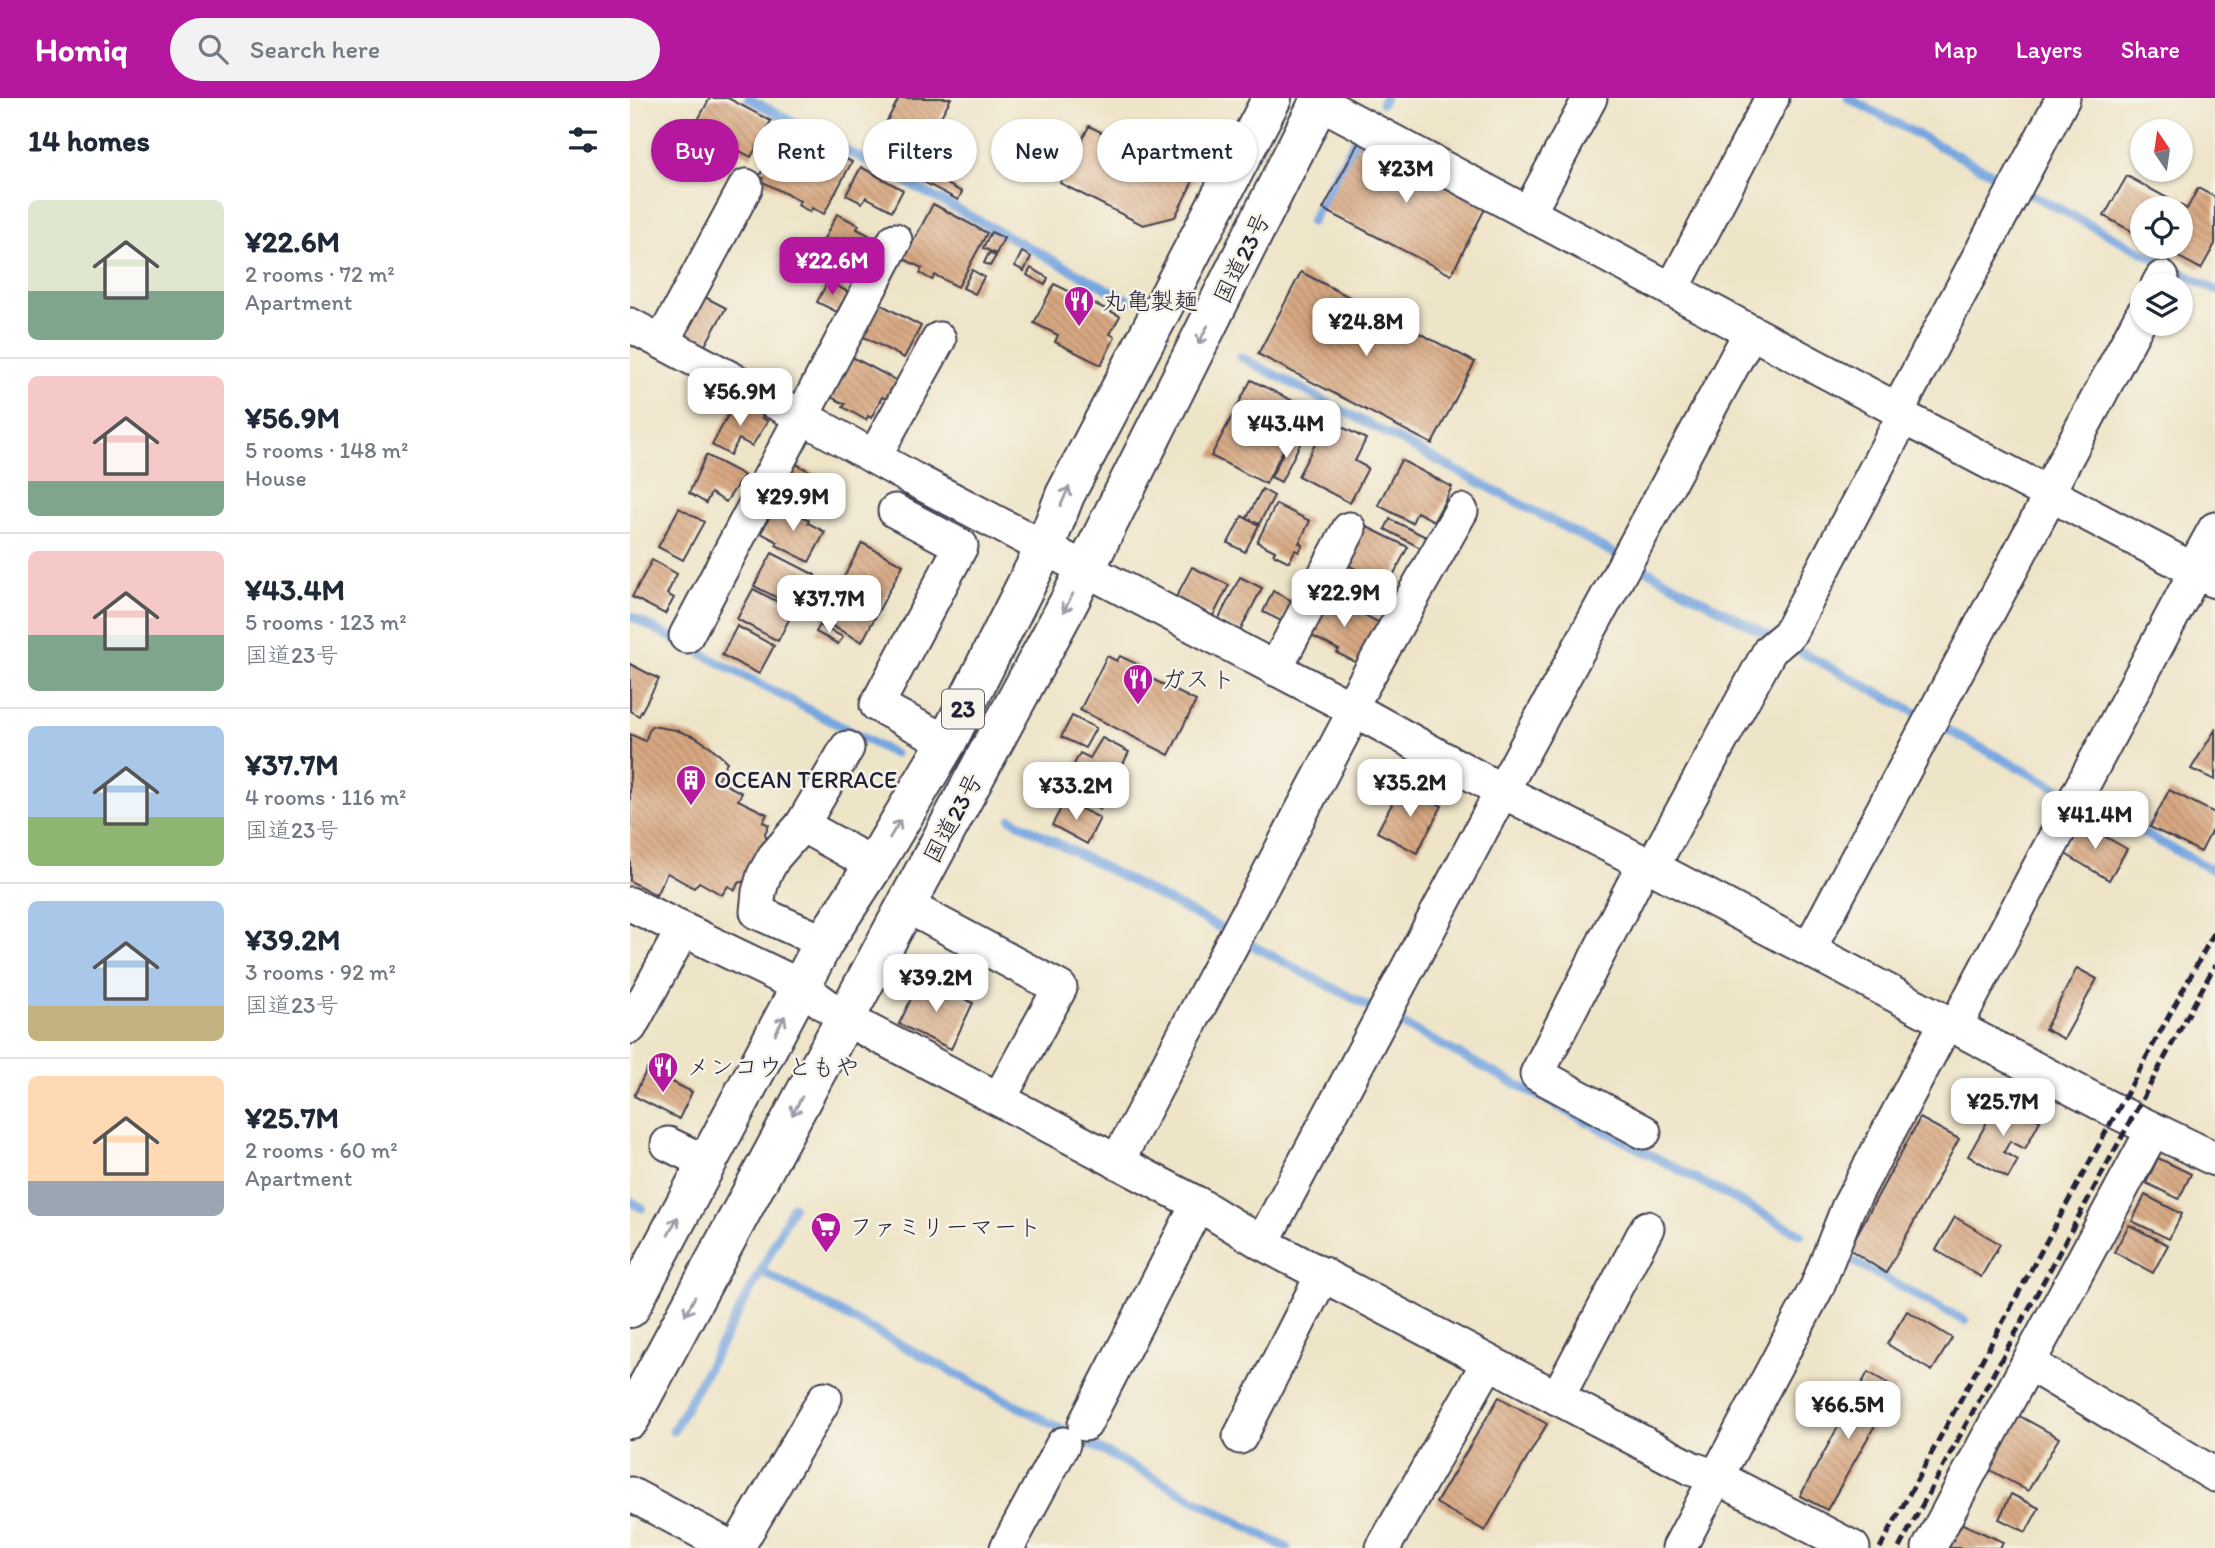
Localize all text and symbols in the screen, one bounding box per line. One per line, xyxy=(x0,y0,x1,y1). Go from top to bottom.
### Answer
search box xyxy=(170,18,660,81)
text: Homiq xyxy=(35,30,128,69)
icon: search xyxy=(194,30,232,68)
text: Search here xyxy=(250,33,380,65)
text: Map xyxy=(1934,35,1978,64)
text: Layers xyxy=(2016,35,2083,64)
text: Share xyxy=(2121,35,2180,64)
chip: Buy xyxy=(651,119,739,182)
chip: Rent xyxy=(753,119,849,182)
chip: Filters xyxy=(863,119,977,182)
chip: New xyxy=(991,119,1083,182)
chip: Apartment xyxy=(1097,119,1257,182)
north arrow xyxy=(2130,119,2193,182)
map controls xyxy=(2130,119,2193,336)
icon: filters xyxy=(564,121,602,159)
text: 14 homes xyxy=(28,122,150,159)
pin: ¥23M xyxy=(1365,146,1447,205)
text: ¥23M xyxy=(1378,154,1434,182)
button: locate xyxy=(2130,196,2193,259)
street label: 国道23号 xyxy=(1207,208,1276,308)
text: ¥22.6M xyxy=(245,223,340,260)
icon: home xyxy=(84,228,168,312)
pin: ¥22.6M xyxy=(775,238,889,297)
text: ¥22.6M xyxy=(796,246,868,274)
text: 2 rooms · 72 m² xyxy=(245,260,395,288)
button: layers xyxy=(2130,273,2193,336)
restaurant icon: 丸亀製麺 xyxy=(1062,284,1096,328)
place label: 丸亀製麺 xyxy=(1102,286,1198,315)
text: Apartment xyxy=(245,288,352,316)
pin: ¥24.8M xyxy=(1309,299,1423,358)
text: ¥24.8M xyxy=(1328,307,1404,335)
one-way arrow xyxy=(1196,324,1210,345)
pin: ¥56.9M xyxy=(683,368,797,428)
text: ¥56.9M xyxy=(704,377,776,405)
text: ¥56.9M xyxy=(245,399,340,436)
pin: ¥43.4M xyxy=(1229,400,1343,460)
icon: home xyxy=(84,404,168,488)
text: ¥43.4M xyxy=(1248,409,1324,437)
text: 5 rooms · 148 m² xyxy=(245,436,408,464)
text: House xyxy=(245,464,307,492)
pin: ¥29.9M xyxy=(736,474,850,533)
text: ¥29.9M xyxy=(757,482,829,510)
one-way arrow xyxy=(1059,485,1072,507)
pin: ¥22.9M xyxy=(1287,570,1401,629)
text: ¥43.4M xyxy=(245,571,345,608)
pin: ¥37.7M xyxy=(772,575,886,635)
text: ¥22.9M xyxy=(1308,578,1380,606)
icon: home xyxy=(84,579,168,663)
text: ¥37.7M xyxy=(793,584,865,612)
one-way arrow xyxy=(1061,593,1075,613)
text: 5 rooms · 123 m² xyxy=(245,608,407,636)
text: 国道23号 xyxy=(245,641,339,669)
restaurant icon: ガスト xyxy=(1121,662,1155,706)
place label: ガスト xyxy=(1161,664,1235,693)
road number: 23 xyxy=(942,690,984,729)
text: ¥37.7M xyxy=(245,746,339,783)
icon: home xyxy=(84,754,168,838)
pin: ¥35.2M xyxy=(1353,760,1467,819)
pin: ¥33.2M xyxy=(1019,762,1133,822)
building icon: OCEAN TERRACE xyxy=(674,763,708,807)
place label: OCEAN TERRACE xyxy=(714,765,897,794)
street label: 国道23号 xyxy=(917,768,988,868)
text: ¥35.2M xyxy=(1373,768,1447,796)
text: ¥33.2M xyxy=(1039,771,1113,799)
text: 4 rooms · 116 m² xyxy=(245,783,407,811)
pin: ¥41.4M xyxy=(2038,792,2152,851)
text: ¥41.4M xyxy=(2058,800,2132,828)
text: 国道23号 xyxy=(245,816,339,844)
one-way arrow xyxy=(888,819,902,839)
text: ¥39.2M xyxy=(245,921,341,958)
icon: home xyxy=(84,929,168,1013)
pin: ¥39.2M xyxy=(879,954,993,1014)
text: 3 rooms · 92 m² xyxy=(245,958,396,986)
text: ¥39.2M xyxy=(899,963,973,991)
text: 国道23号 xyxy=(245,991,339,1019)
one-way arrow xyxy=(773,1015,787,1035)
restaurant icon: メンコウ ともや xyxy=(646,1050,680,1094)
place label: メンコウ ともや xyxy=(686,1052,859,1081)
pin: ¥25.7M xyxy=(1946,1079,2060,1138)
text: ¥25.7M xyxy=(1967,1087,2039,1115)
one-way arrow xyxy=(790,1095,804,1115)
text: ¥25.7M xyxy=(245,1099,339,1136)
icon: home xyxy=(84,1104,168,1188)
text: 2 rooms · 60 m² xyxy=(245,1136,398,1164)
text: Apartment xyxy=(245,1164,352,1192)
supermarket icon: ファミリーマート xyxy=(809,1210,843,1254)
place label: ファミリーマート xyxy=(849,1212,1041,1241)
one-way arrow xyxy=(666,1216,680,1236)
one-way arrow xyxy=(683,1295,696,1316)
pin: ¥66.5M xyxy=(1791,1382,1905,1441)
text: ¥66.5M xyxy=(1811,1390,1885,1418)

